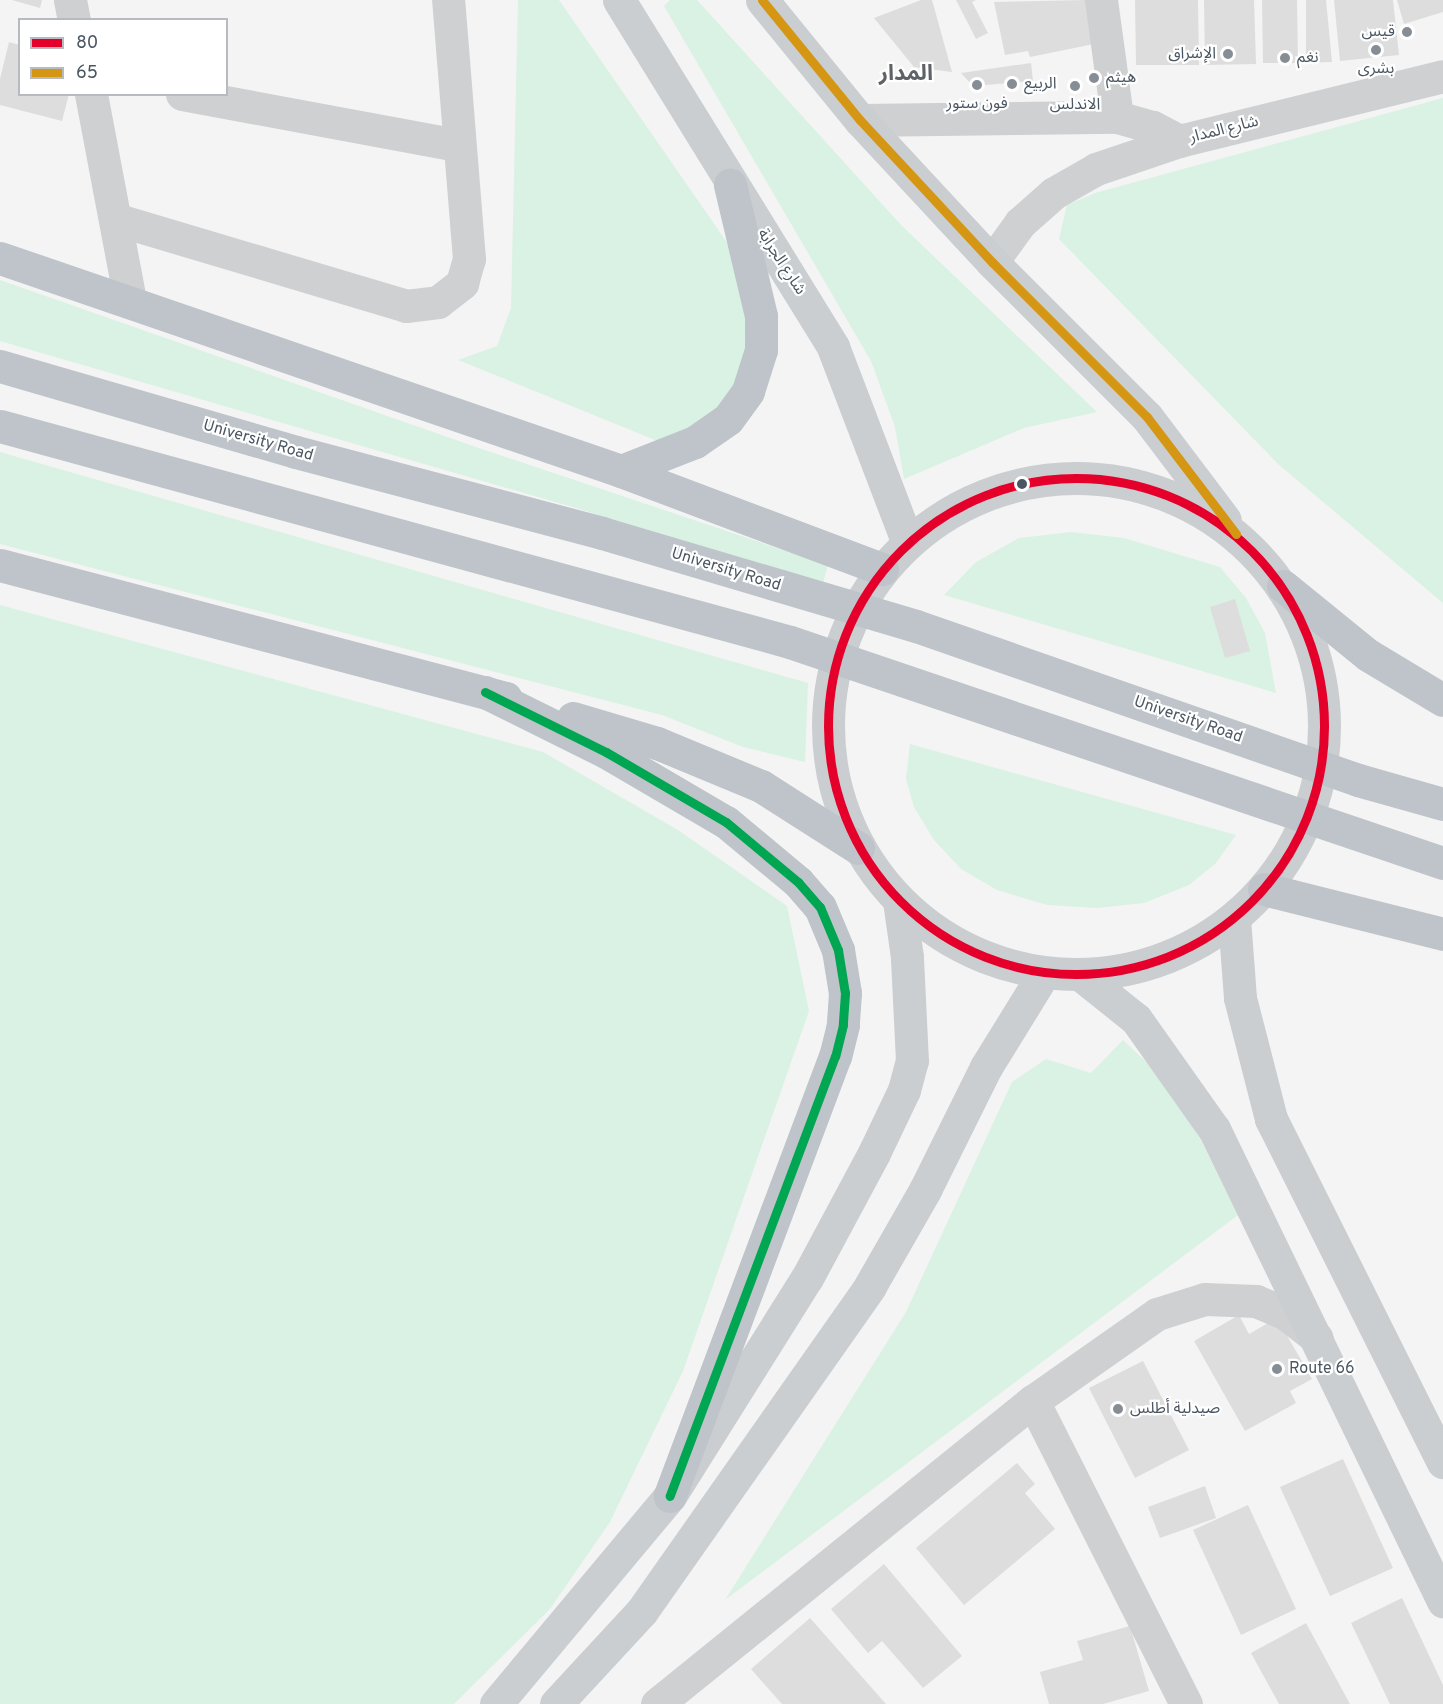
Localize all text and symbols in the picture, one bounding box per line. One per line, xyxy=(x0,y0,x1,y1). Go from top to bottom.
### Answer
legend xyxy=(18,18,228,96)
place label: قيس xyxy=(1362,22,1395,42)
marker: قيس xyxy=(1400,25,1414,39)
text: 80 xyxy=(76,32,98,55)
marker: بشرى xyxy=(1369,43,1383,57)
place label: الإشراق xyxy=(1168,44,1216,64)
marker: الإشراق xyxy=(1221,47,1235,61)
place label: نغم xyxy=(1297,48,1319,68)
marker: نغم xyxy=(1278,51,1292,65)
place label: بشرى xyxy=(1358,59,1394,79)
text: 65 xyxy=(76,62,98,85)
district label: المدار xyxy=(879,62,933,88)
place label: هيثم xyxy=(1106,68,1136,88)
marker: هيثم xyxy=(1087,71,1101,85)
place label: الربيع xyxy=(1024,74,1057,94)
marker: الربيع xyxy=(1005,77,1019,91)
marker: فون ستور xyxy=(970,78,984,92)
marker: الاندلس xyxy=(1068,79,1082,93)
place label: فون ستور xyxy=(946,94,1008,114)
place label: الاندلس xyxy=(1050,95,1100,115)
street label: شارع المدار xyxy=(1188,112,1260,148)
street label: شارع الجرابة xyxy=(753,225,809,299)
street label: University Road xyxy=(201,416,315,466)
unlabelled marker xyxy=(1016,478,1028,490)
street label: University Road xyxy=(669,544,783,596)
street label: University Road xyxy=(1131,692,1245,748)
place label: Route 66 xyxy=(1289,1359,1355,1379)
marker: Route 66 xyxy=(1270,1362,1284,1376)
place label: صيدلية أطلس xyxy=(1130,1399,1220,1419)
marker: صيدلية أطلس xyxy=(1111,1402,1125,1416)

